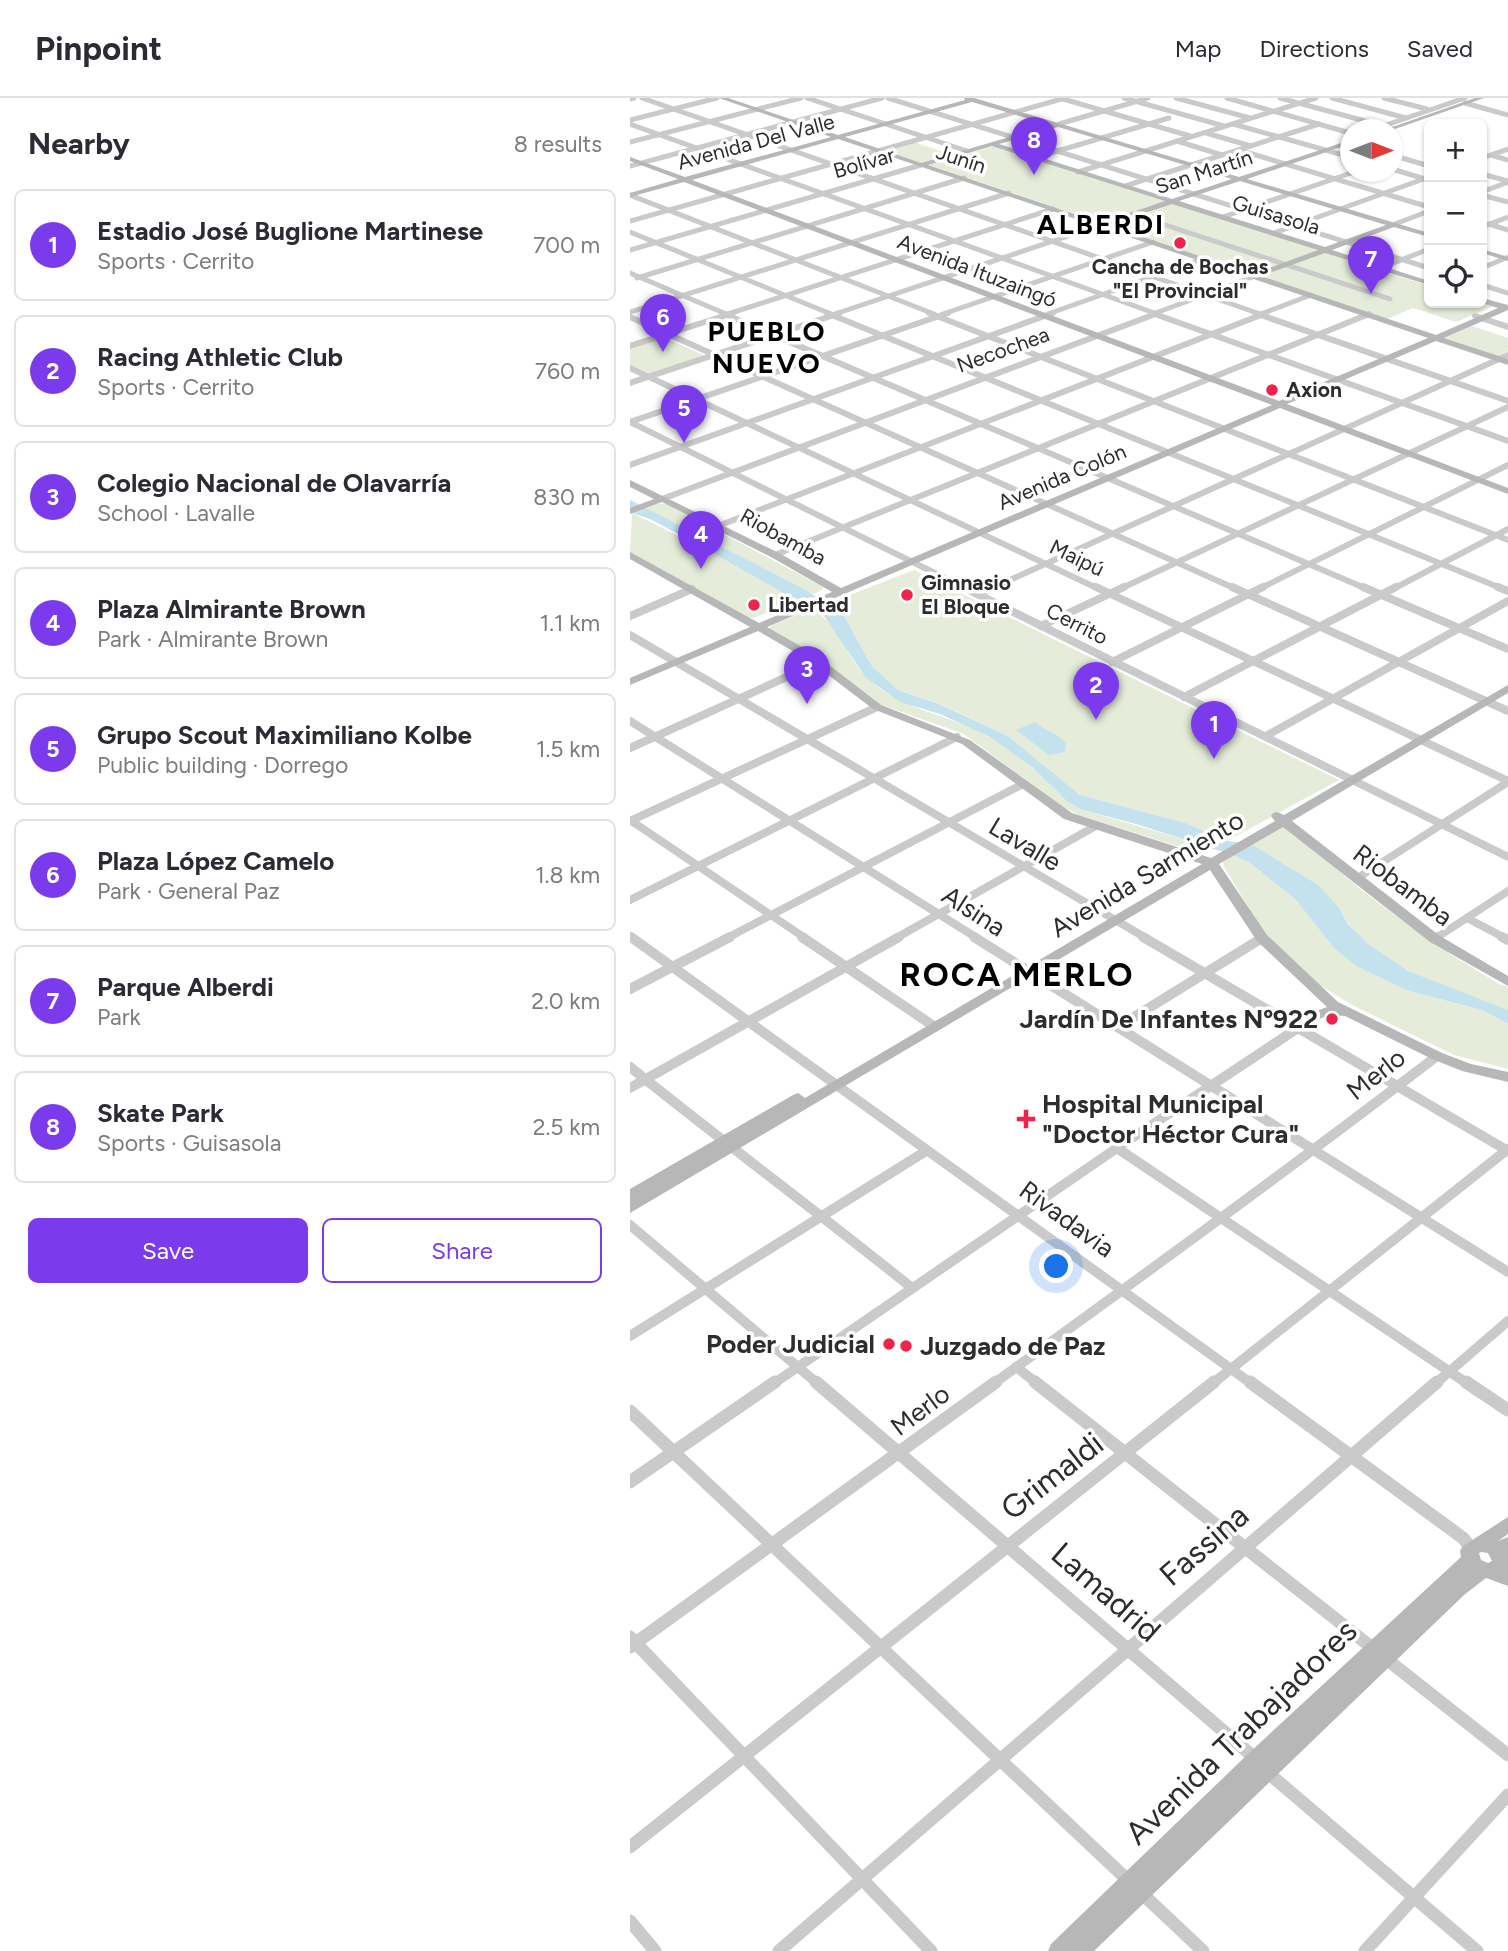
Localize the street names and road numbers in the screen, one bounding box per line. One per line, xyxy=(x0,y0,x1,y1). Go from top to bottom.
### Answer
street label: Avenida Del Valle xyxy=(675,109,837,175)
street label: Junín xyxy=(933,139,989,178)
street label: Bolívar xyxy=(830,142,898,183)
street label: San Martín xyxy=(1152,144,1256,199)
street label: Guisasola xyxy=(1229,189,1323,240)
street label: Avenida Ituzaingó xyxy=(894,229,1060,312)
street label: Necochea xyxy=(953,321,1052,378)
street label: Avenida Colón xyxy=(994,438,1130,515)
street label: Riobamba xyxy=(736,503,830,570)
street label: Maipú xyxy=(1046,534,1109,581)
street label: Cerrito xyxy=(1042,597,1112,650)
street label: Avenida Sarmiento xyxy=(1045,804,1249,944)
street label: Lavalle xyxy=(983,810,1067,878)
street label: Riobamba xyxy=(1347,837,1459,933)
street label: Alsina xyxy=(936,879,1012,943)
street label: Merlo xyxy=(1340,1041,1412,1107)
street label: Rivadavia xyxy=(1013,1174,1121,1264)
street label: Merlo xyxy=(884,1377,956,1443)
street label: Grimaldi xyxy=(993,1424,1111,1528)
street label: Fassina xyxy=(1152,1496,1256,1594)
street label: Lamadrid xyxy=(1044,1534,1168,1650)
street label: Avenida Trabajadores xyxy=(1117,1612,1365,1852)

